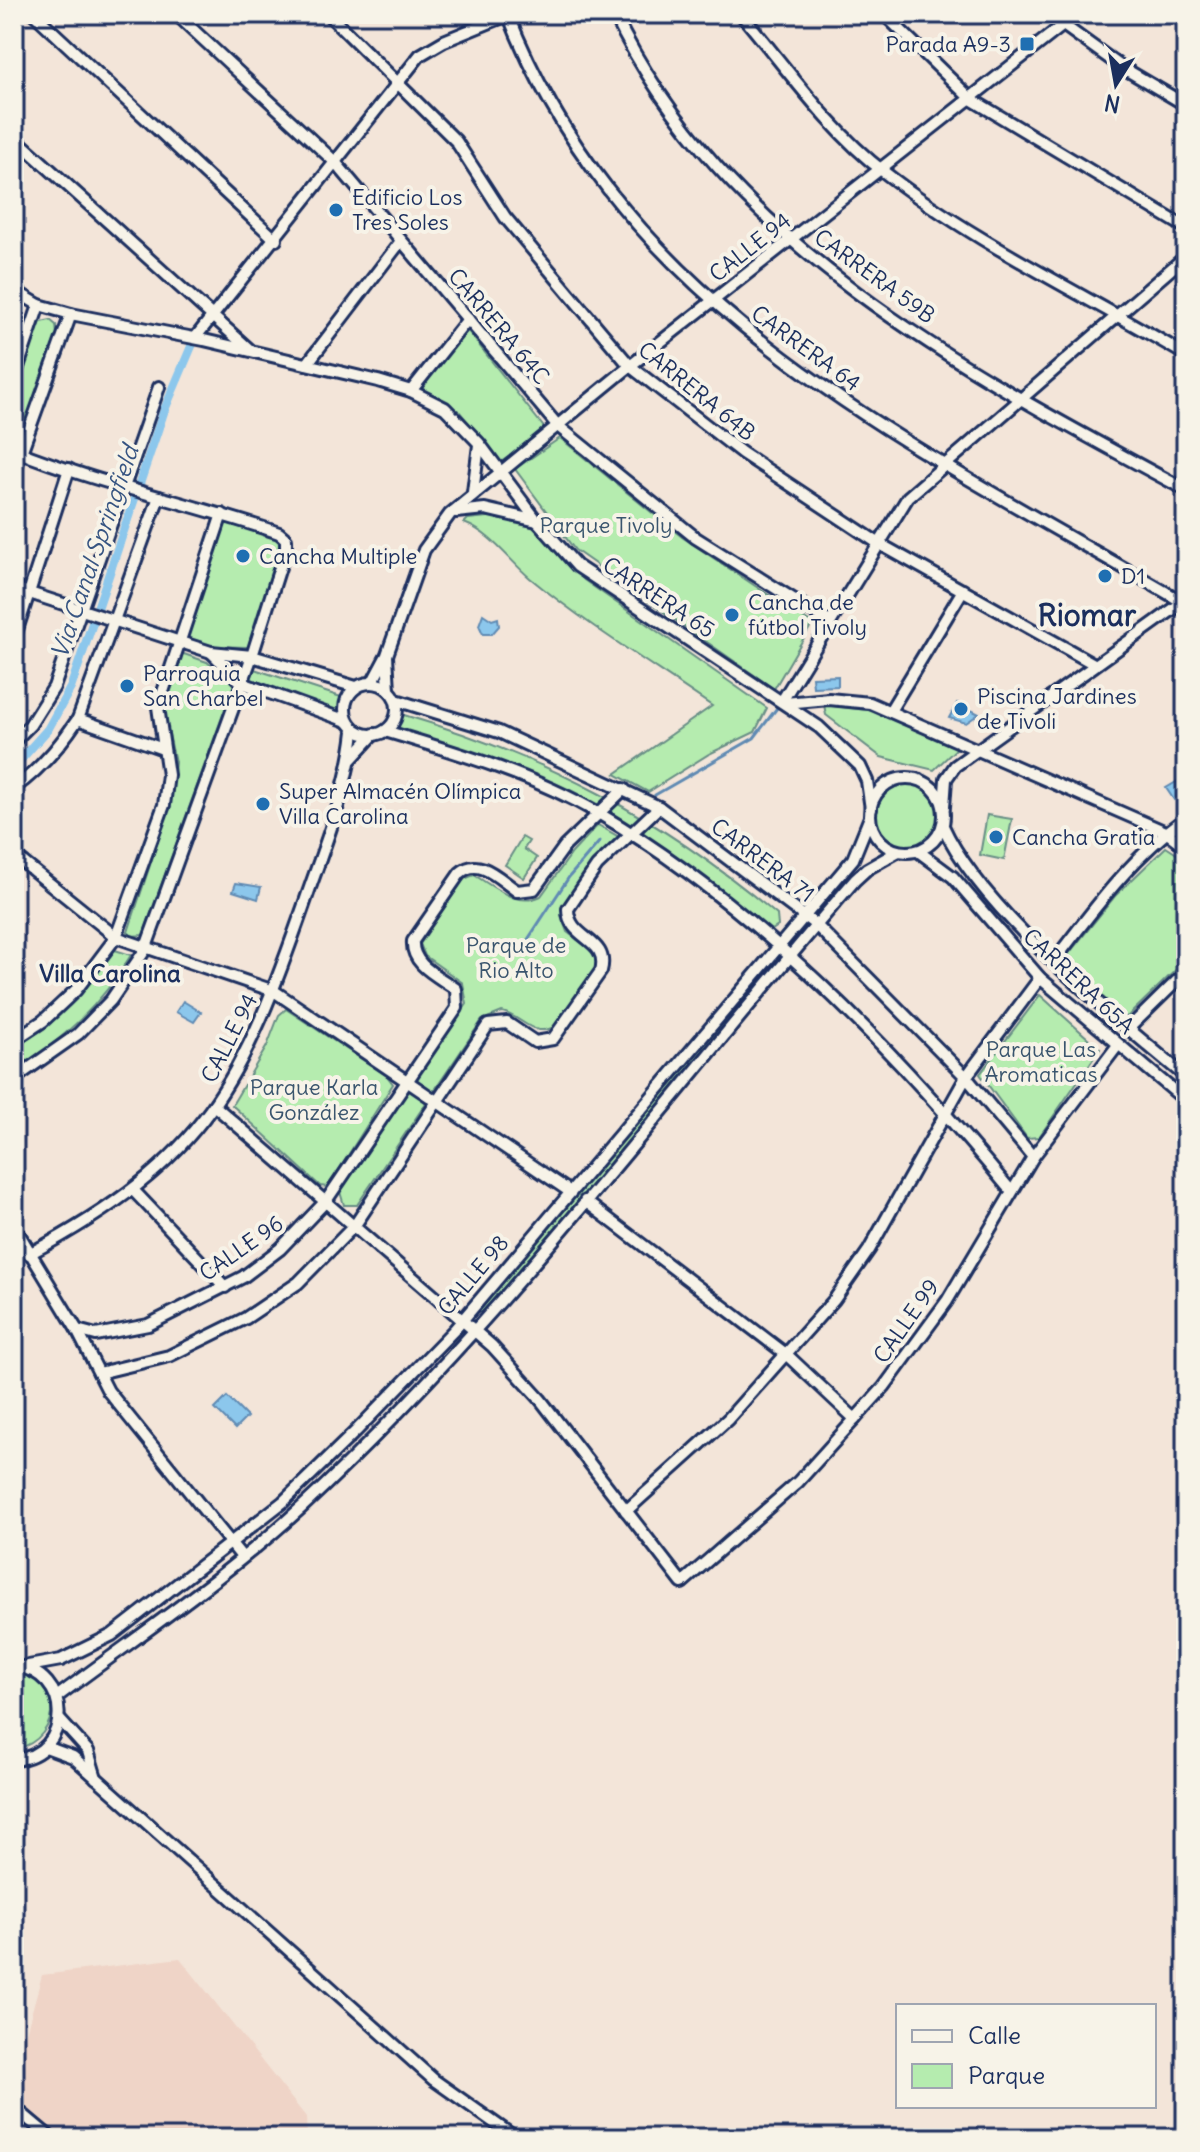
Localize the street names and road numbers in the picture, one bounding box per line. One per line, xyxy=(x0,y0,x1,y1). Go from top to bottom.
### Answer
street label: CALLE 94 xyxy=(704,206,796,288)
street label: CARRERA 59B xyxy=(809,223,941,329)
street label: CARRERA 64C xyxy=(442,262,556,390)
street label: CARRERA 64 xyxy=(746,299,866,397)
street label: CARRERA 64B xyxy=(633,335,761,447)
street label: CARRERA 65 xyxy=(598,550,720,644)
street label: CARRERA 71 xyxy=(706,812,820,908)
street label: CARRERA 65A xyxy=(1017,922,1141,1040)
street label: CALLE 94 xyxy=(195,989,263,1087)
street label: CALLE 96 xyxy=(194,1209,288,1287)
street label: CALLE 98 xyxy=(431,1229,515,1321)
street label: CALLE 99 xyxy=(867,1274,945,1368)

